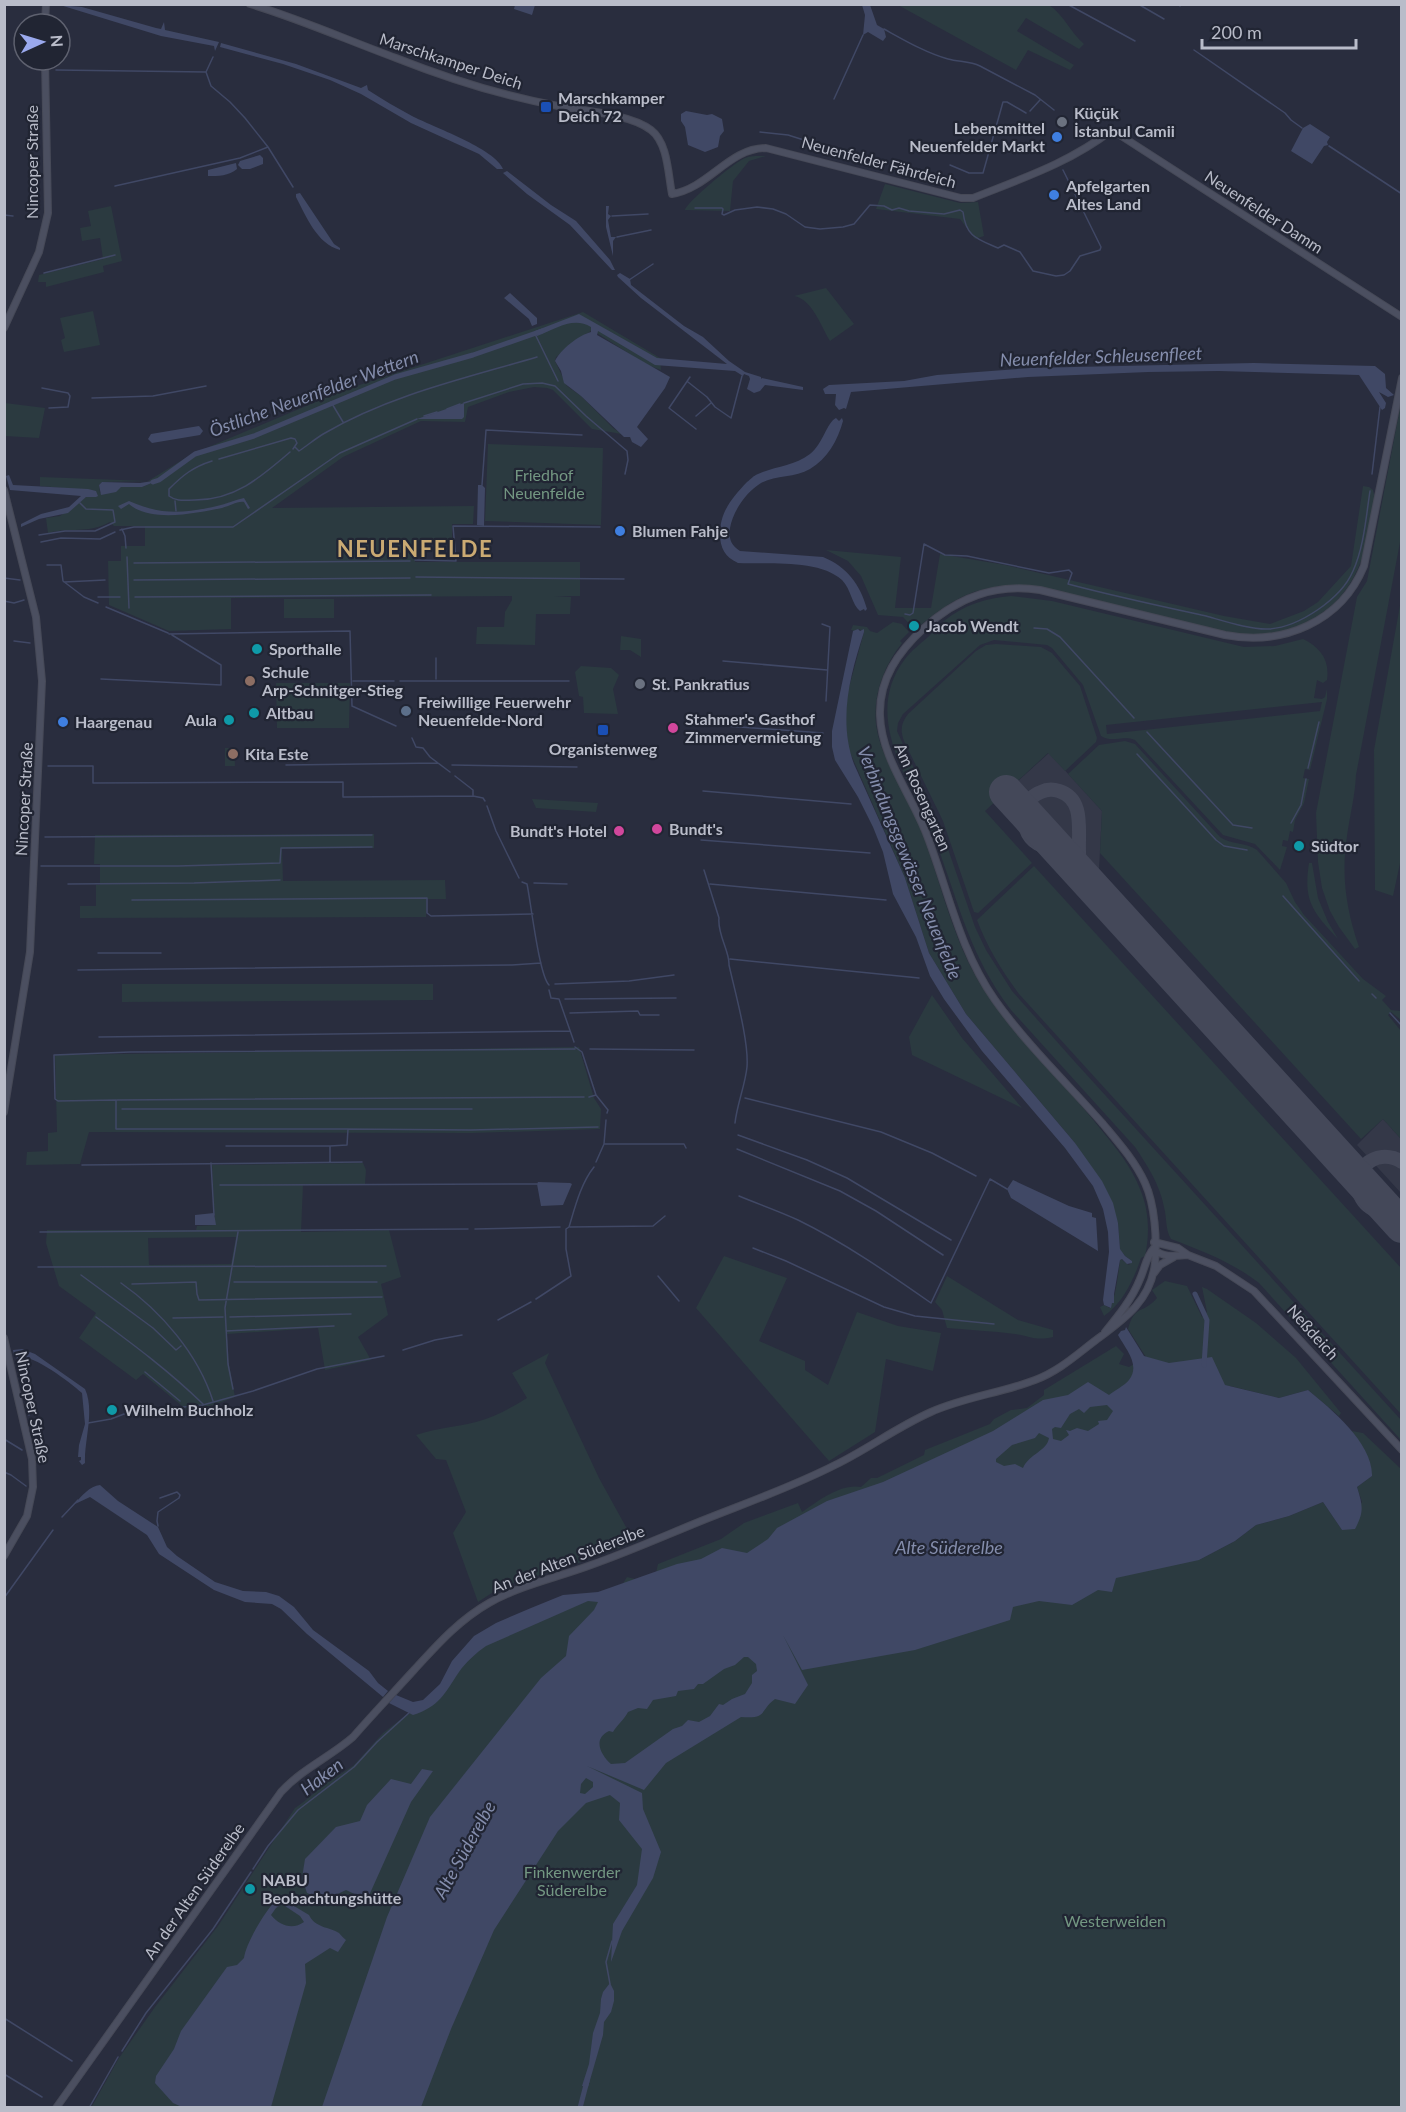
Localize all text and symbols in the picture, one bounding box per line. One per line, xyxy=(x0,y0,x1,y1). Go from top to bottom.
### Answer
north arrow xyxy=(12,12,72,72)
scale bar xyxy=(1202,12,1356,50)
text: 200 m xyxy=(1211,21,1262,43)
street label: Marschkamper Deich xyxy=(377,28,525,93)
text: N xyxy=(48,34,67,48)
place label: Marschkamper Deich 72 xyxy=(558,88,664,125)
marker: Marschkamper Deich 72 xyxy=(539,100,553,114)
place label: Küçük İstanbul Camii xyxy=(1074,103,1175,140)
street label: Nincoper Straße xyxy=(22,105,41,219)
marker: Küçük İstanbul Camii xyxy=(1055,115,1069,129)
place label: Lebensmittel Neuenfelder Markt xyxy=(909,118,1045,155)
marker: Lebensmittel Neuenfelder Markt xyxy=(1050,130,1064,144)
street label: Neuenfelder Fährdeich xyxy=(800,132,959,191)
street label: Neuenfelder Damm xyxy=(1201,166,1327,257)
place label: Apfelgarten Altes Land xyxy=(1065,176,1150,213)
marker: Apfelgarten Altes Land xyxy=(1047,188,1061,202)
water label: Neuenfelder Schleusenfleet xyxy=(999,341,1203,371)
water label: Östliche Neuenfelder Wettern xyxy=(206,345,421,441)
park label: Friedhof Neuenfelde xyxy=(503,465,585,502)
place label: Blumen Fahje xyxy=(632,521,728,540)
marker: Blumen Fahje xyxy=(613,524,627,538)
district label: NEUENFELDE xyxy=(337,535,493,562)
place label: Jacob Wendt xyxy=(926,616,1019,635)
marker: Jacob Wendt xyxy=(907,619,921,633)
place label: Sporthalle xyxy=(269,639,342,658)
marker: Sporthalle xyxy=(250,642,264,656)
place label: Schule Arp-Schnitger-Stieg xyxy=(261,662,404,699)
marker: Schule Arp-Schnitger-Stieg xyxy=(243,674,257,688)
place label: St. Pankratius xyxy=(652,674,750,693)
marker: St. Pankratius xyxy=(633,677,647,691)
place label: Freiwillige Feuerwehr Neuenfelde-Nord xyxy=(418,692,571,729)
place label: Altbau xyxy=(265,703,313,722)
marker: Freiwillige Feuerwehr Neuenfelde-Nord xyxy=(399,704,413,718)
marker: Altbau xyxy=(247,706,261,720)
place label: Stahmer's Gasthof Zimmervermietung xyxy=(685,709,822,746)
place label: Aula xyxy=(184,710,217,729)
place label: Haargenau xyxy=(75,712,152,731)
marker: Aula xyxy=(222,713,236,727)
marker: Haargenau xyxy=(56,715,70,729)
marker: Stahmer's Gasthof Zimmervermietung xyxy=(666,721,680,735)
marker: Organistenweg xyxy=(596,723,610,737)
place label: Organistenweg xyxy=(549,739,658,758)
street label: Am Rosengarten xyxy=(891,740,956,854)
street label: Nincoper Straße xyxy=(11,742,36,856)
water label: Verbindungsgewässer Neuenfelde xyxy=(853,743,967,982)
place label: Kita Este xyxy=(245,744,309,763)
marker: Kita Este xyxy=(226,747,240,761)
place label: Bundt's xyxy=(669,819,723,838)
place label: Bundt's Hotel xyxy=(510,821,607,840)
marker: Bundt's xyxy=(650,822,664,836)
marker: Bundt's Hotel xyxy=(612,824,626,838)
place label: Südtor xyxy=(1311,836,1359,855)
marker: Südtor xyxy=(1292,839,1306,853)
street label: Neßdeich xyxy=(1284,1300,1343,1363)
street label: Nincoper Straße xyxy=(12,1349,55,1465)
place label: Wilhelm Buchholz xyxy=(124,1400,253,1419)
marker: Wilhelm Buchholz xyxy=(105,1403,119,1417)
street label: An der Alten Süderelbe xyxy=(489,1521,647,1596)
water label: Alte Süderelbe xyxy=(894,1536,1003,1558)
water label: Haken xyxy=(296,1753,347,1799)
water label: Alte Süderelbe xyxy=(428,1797,500,1903)
street label: An der Alten Süderelbe xyxy=(139,1819,248,1963)
park label: Finkenwerder Süderelbe xyxy=(524,1862,620,1899)
place label: NABU Beobachtungshütte xyxy=(262,1870,402,1907)
marker: NABU Beobachtungshütte xyxy=(243,1882,257,1896)
park label: Westerweiden xyxy=(1064,1911,1166,1930)

